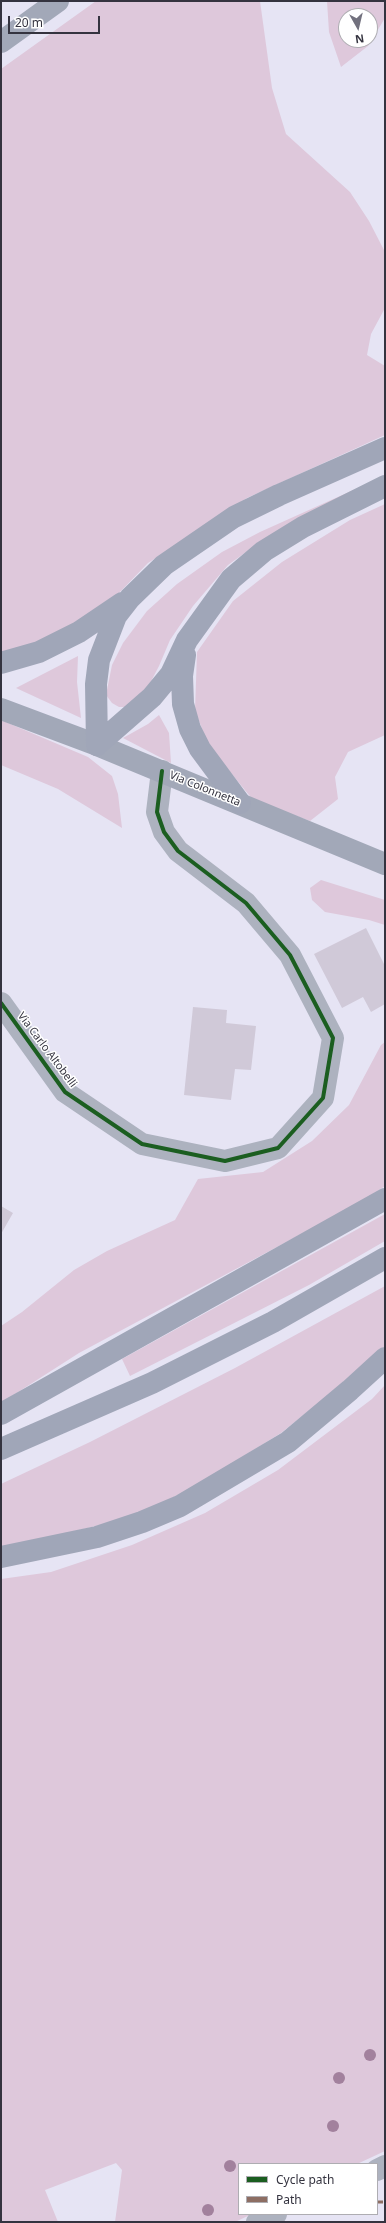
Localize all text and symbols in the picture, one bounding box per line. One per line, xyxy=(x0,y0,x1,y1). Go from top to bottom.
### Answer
scale bar xyxy=(10,8,102,34)
north arrow xyxy=(338,8,378,48)
text: 20 m xyxy=(15,14,43,31)
text: N xyxy=(354,31,365,47)
street label: Via Colonnetta xyxy=(168,769,242,809)
street label: Via Carlo Altobelli xyxy=(15,1010,79,1090)
legend xyxy=(238,2163,378,2215)
text: Cycle path xyxy=(276,2171,334,2188)
text: Path xyxy=(276,2191,302,2208)

